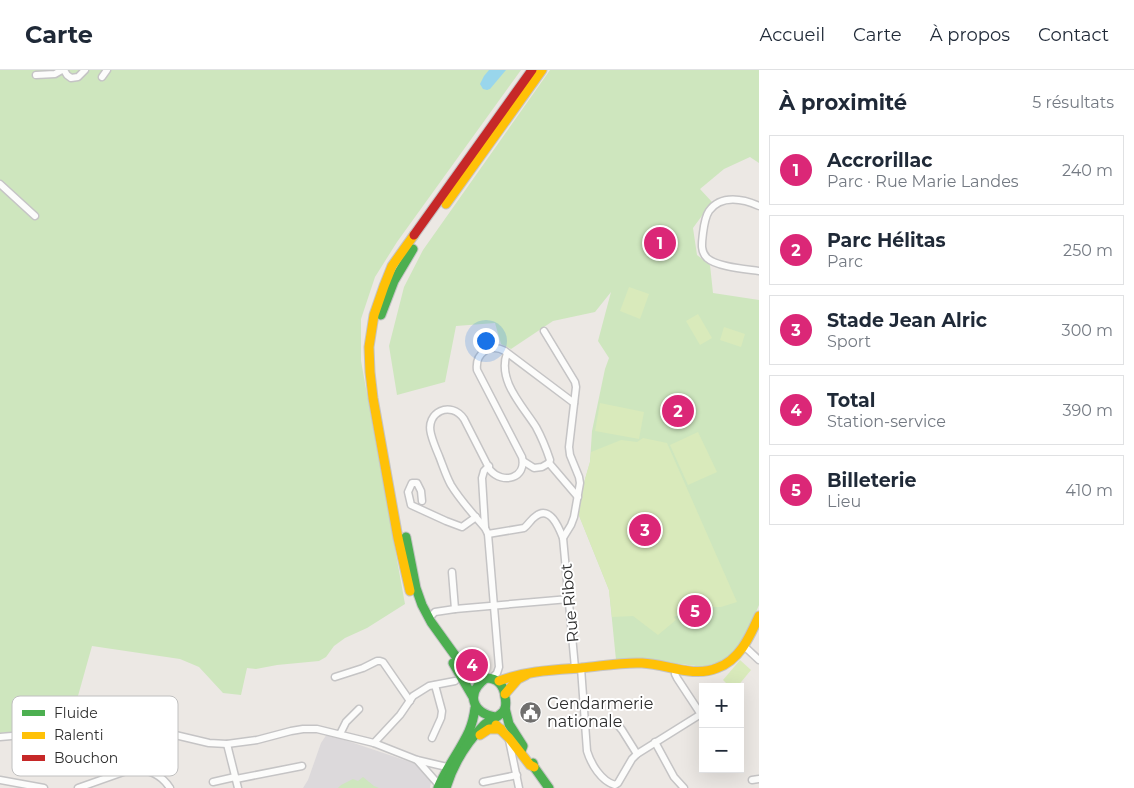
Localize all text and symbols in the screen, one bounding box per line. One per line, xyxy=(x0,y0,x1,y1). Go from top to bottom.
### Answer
text: Carte xyxy=(25,20,93,49)
text: Accueil xyxy=(760,24,825,46)
text: Carte xyxy=(853,24,902,46)
text: À propos xyxy=(930,24,1010,46)
text: Contact xyxy=(1038,24,1109,46)
text: À proximité xyxy=(779,90,907,115)
text: 5 résultats xyxy=(1032,93,1114,112)
text: Accrorillac xyxy=(827,149,933,172)
text: 1 xyxy=(793,161,799,180)
text: 240 m xyxy=(1062,161,1113,180)
text: Parc · Rue Marie Landes xyxy=(827,172,1019,191)
pin: 1 xyxy=(644,224,676,262)
text: Parc Hélitas xyxy=(827,229,946,252)
text: 2 xyxy=(791,241,801,260)
text: 250 m xyxy=(1063,241,1113,260)
text: Parc xyxy=(827,252,863,271)
text: Stade Jean Alric xyxy=(827,309,987,332)
text: 3 xyxy=(791,321,801,340)
text: 300 m xyxy=(1062,321,1113,340)
your location xyxy=(473,328,499,354)
text: Sport xyxy=(827,332,871,351)
text: Total xyxy=(827,389,876,412)
pin: 2 xyxy=(662,392,694,430)
text: 4 xyxy=(790,401,802,420)
text: 390 m xyxy=(1062,401,1113,420)
text: Station-service xyxy=(827,412,946,431)
text: Billeterie xyxy=(827,469,916,492)
text: 5 xyxy=(791,481,801,500)
text: 410 m xyxy=(1065,481,1113,500)
text: Lieu xyxy=(827,492,861,511)
pin: 3 xyxy=(629,511,661,549)
street label: Rue Ribot xyxy=(557,562,582,643)
pin: 5 xyxy=(679,592,711,630)
pin: 4 xyxy=(456,646,488,684)
map controls xyxy=(699,683,744,773)
button: + xyxy=(699,683,744,728)
place label: Gendarmerie nationale xyxy=(547,694,653,731)
legend xyxy=(12,696,178,776)
public building icon: Gendarmerie nationale xyxy=(519,700,543,724)
text: Fluide xyxy=(54,704,98,722)
text: Ralenti xyxy=(54,726,103,744)
button: − xyxy=(699,728,744,773)
text: Bouchon xyxy=(54,749,118,767)

